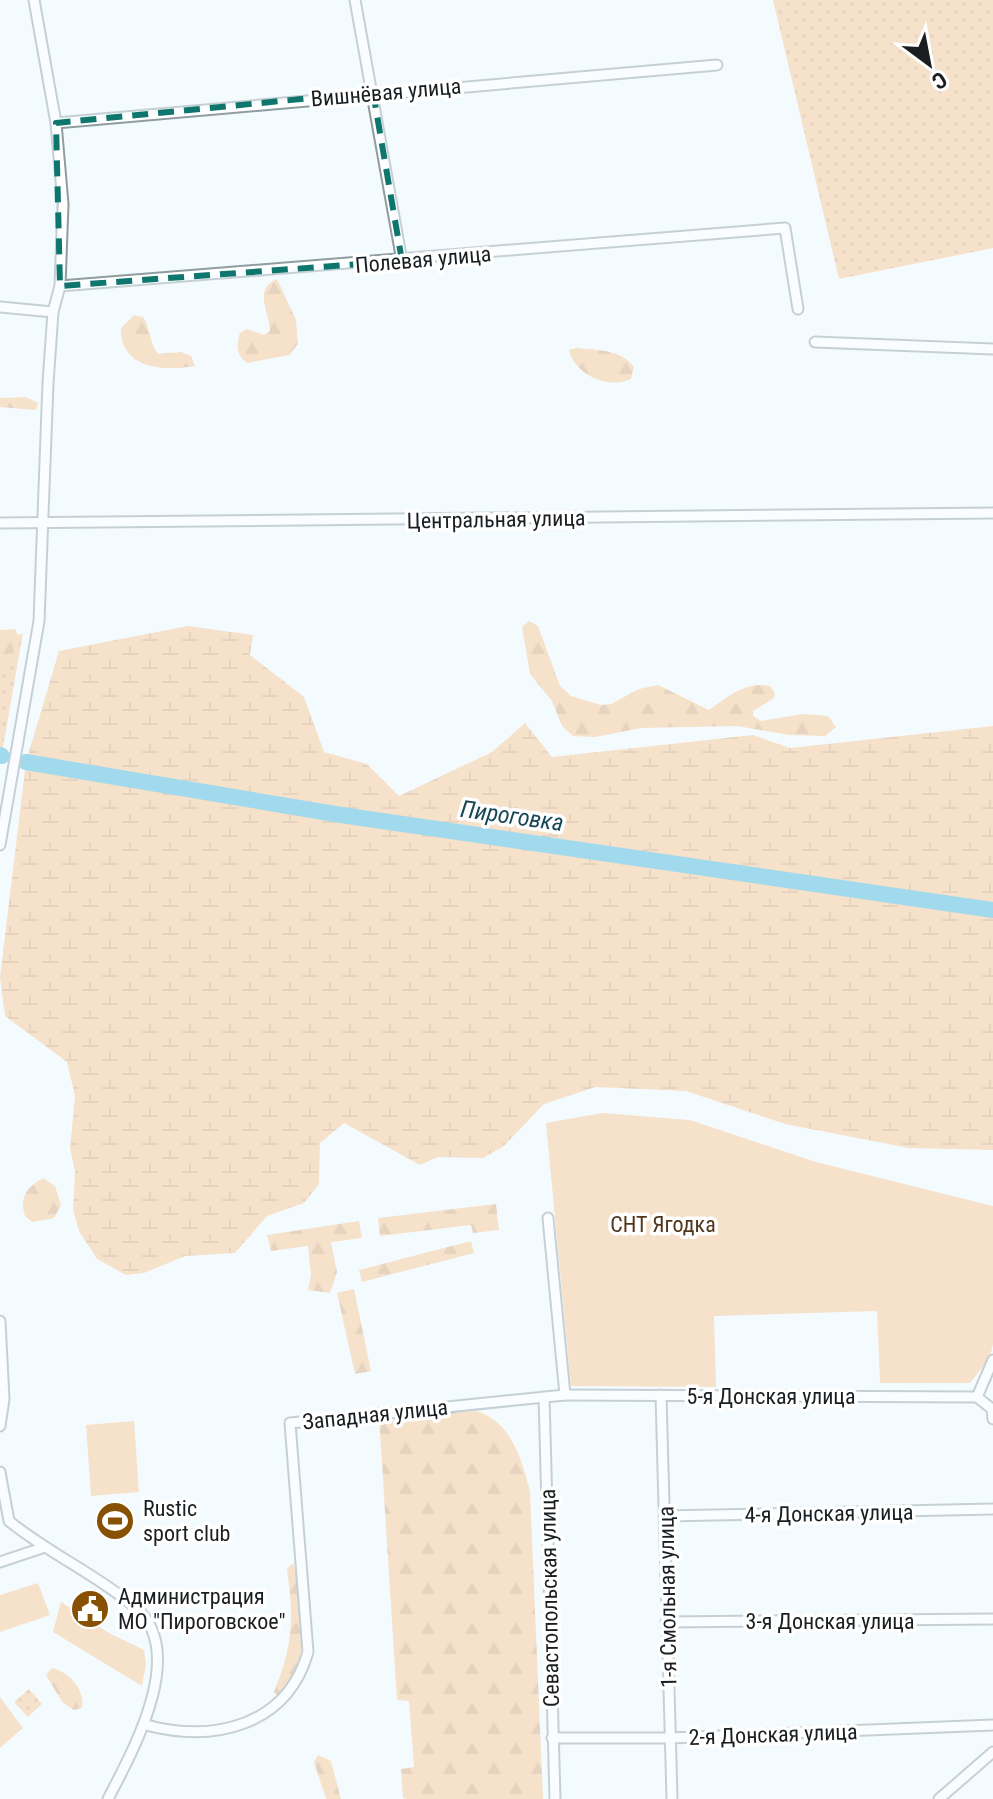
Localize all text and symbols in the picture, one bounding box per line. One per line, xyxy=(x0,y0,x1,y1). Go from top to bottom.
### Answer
north arrow xyxy=(889,24,969,104)
text: С xyxy=(927,67,951,94)
street label: Вишнёвая улица xyxy=(310,73,462,112)
street label: Полевая улица xyxy=(354,241,492,278)
street label: Центральная улица xyxy=(406,505,586,534)
water label: Пироговка xyxy=(459,795,565,837)
park label: СНТ Ягодка xyxy=(610,1212,716,1237)
street label: 5-я Донская улица xyxy=(687,1384,855,1409)
street label: Западная улица xyxy=(301,1394,449,1435)
street label: Севастопольская улица xyxy=(535,1489,564,1707)
place label: Rustic sport club xyxy=(143,1496,230,1546)
sports icon: Rustic sport club xyxy=(94,1500,136,1542)
street label: 4-я Донская улица xyxy=(744,1500,914,1527)
street label: 1-я Смольная улица xyxy=(653,1506,682,1688)
place label: Администрация МО "Пироговское" xyxy=(118,1584,286,1634)
public building icon: Администрация МО "Пироговское" xyxy=(69,1588,111,1630)
street label: 3-я Донская улица xyxy=(746,1609,914,1634)
street label: 2-я Донская улица xyxy=(688,1719,858,1750)

